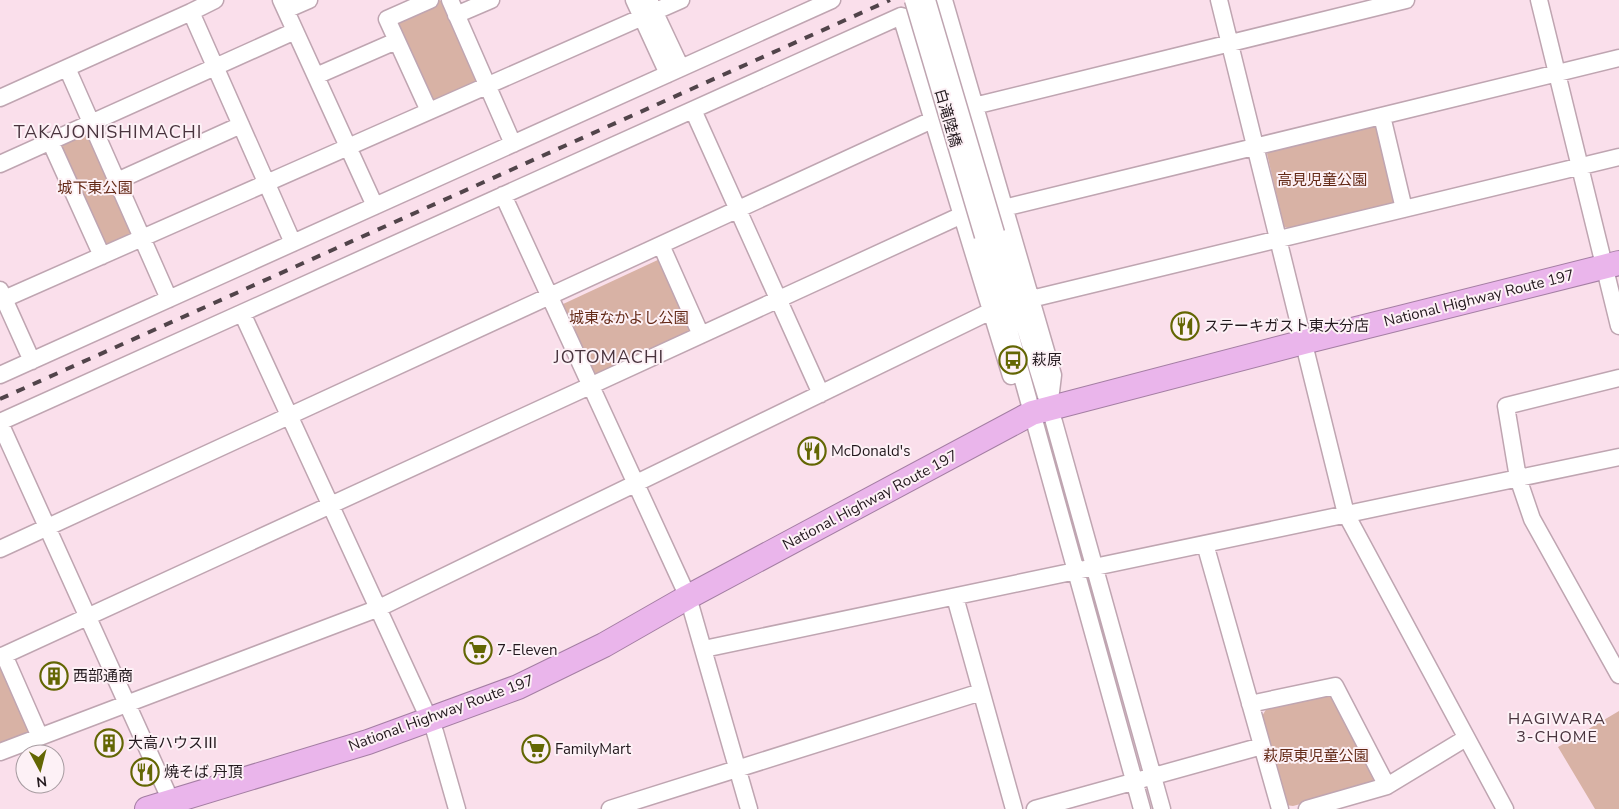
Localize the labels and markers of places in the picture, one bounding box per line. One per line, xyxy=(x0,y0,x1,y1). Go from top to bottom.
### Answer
restaurant icon: ステーキガスト東大分店 xyxy=(1170,311,1200,341)
place label: ステーキガスト東大分店 xyxy=(1204,316,1369,336)
bus stop icon: 萩原 xyxy=(998,345,1028,375)
place label: 萩原 xyxy=(1032,350,1062,370)
restaurant icon: McDonald's xyxy=(797,436,827,466)
place label: McDonald's xyxy=(831,441,910,461)
supermarket icon: 7-Eleven xyxy=(463,635,493,665)
place label: 7-Eleven xyxy=(497,640,557,660)
building icon: 西部通商 xyxy=(39,661,69,691)
place label: 西部通商 xyxy=(73,666,133,686)
building icon: 大高ハウスⅢ xyxy=(94,728,124,758)
place label: 大高ハウスⅢ xyxy=(128,733,218,753)
supermarket icon: FamilyMart xyxy=(521,734,551,764)
place label: FamilyMart xyxy=(555,739,632,759)
restaurant icon: 焼そば 丹頂 xyxy=(130,757,160,787)
place label: 焼そば 丹頂 xyxy=(164,762,243,782)

